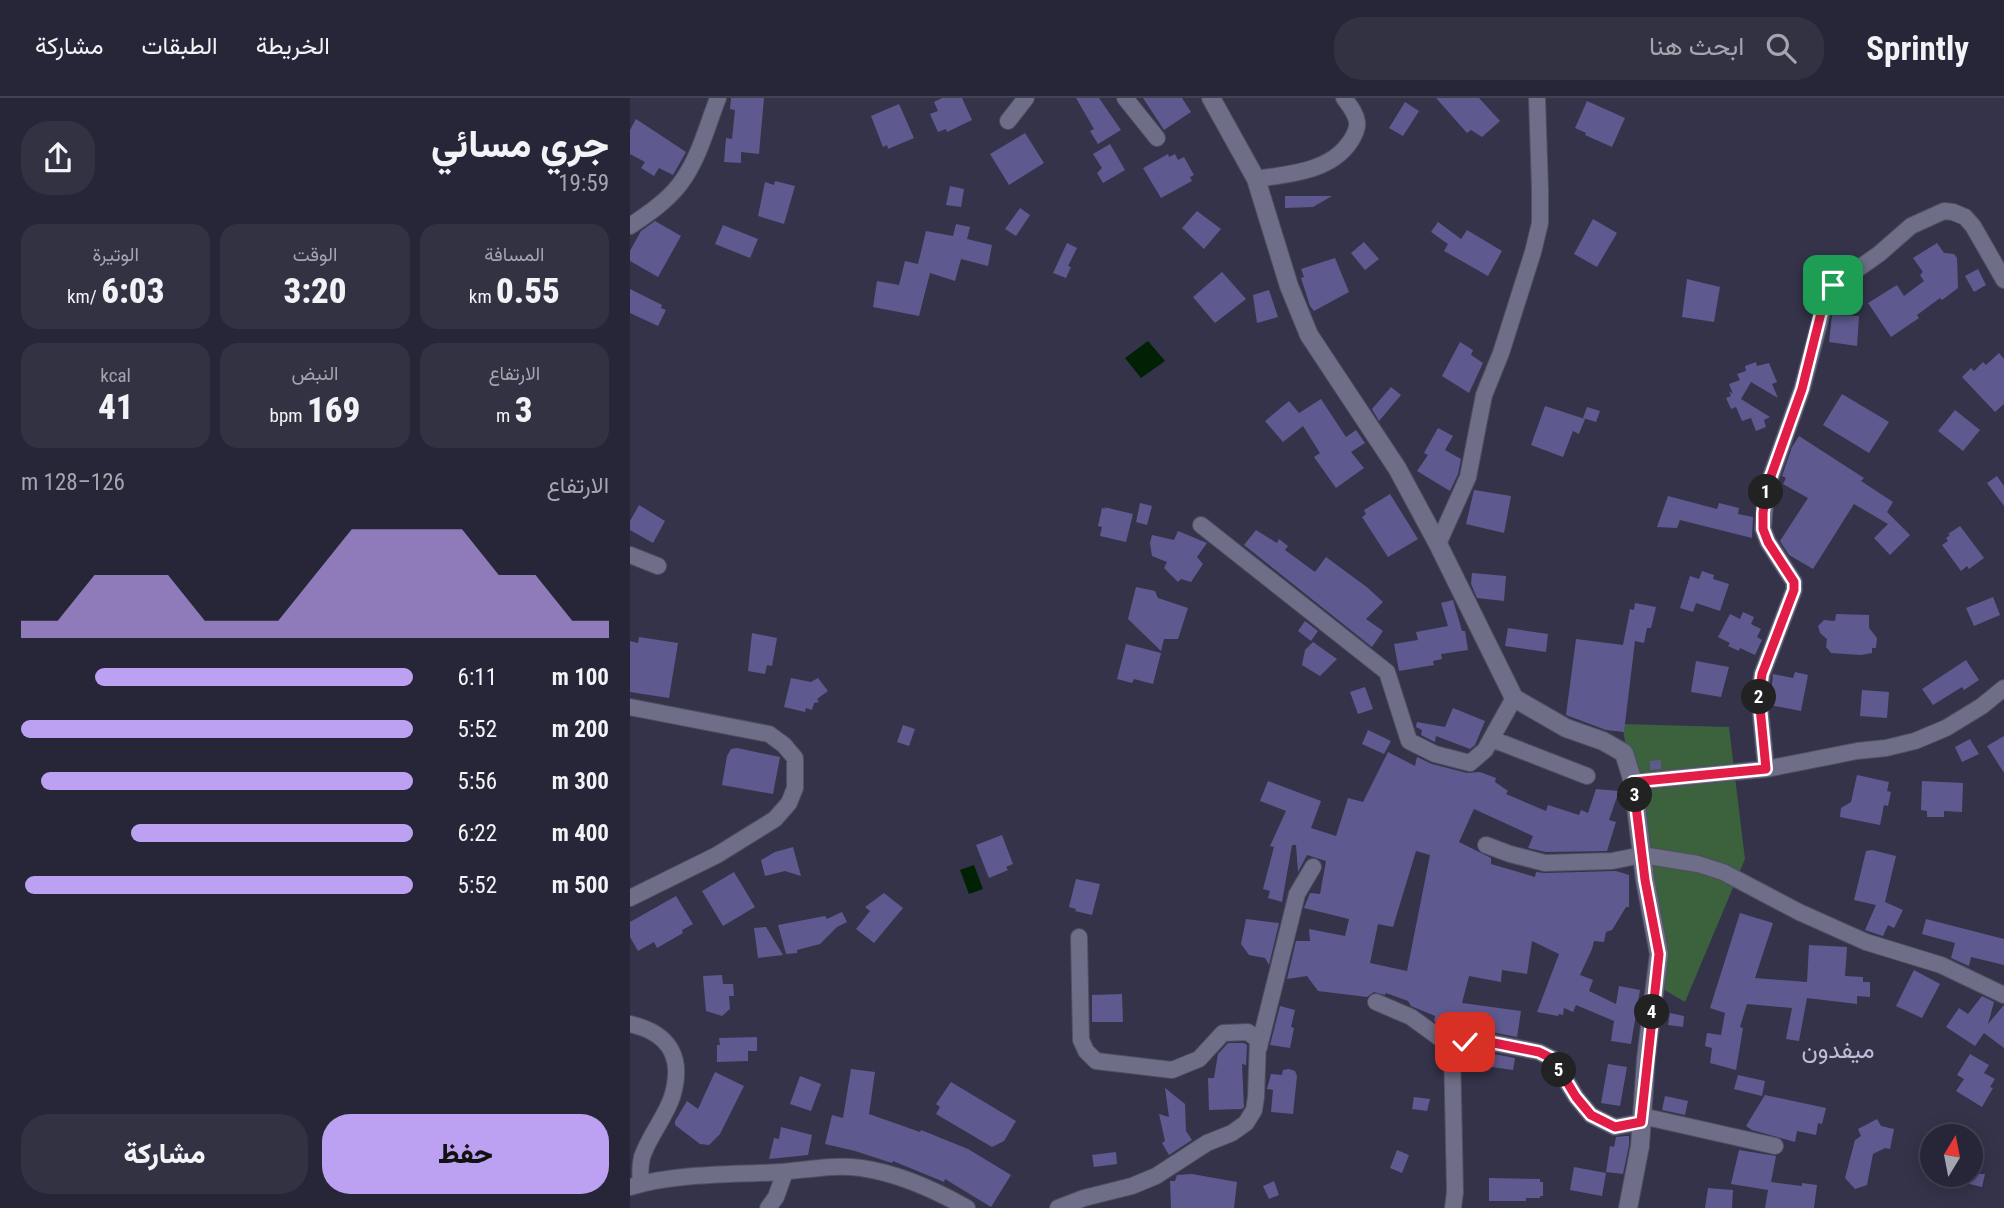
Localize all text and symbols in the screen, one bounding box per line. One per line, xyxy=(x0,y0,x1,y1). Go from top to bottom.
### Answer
search box xyxy=(1334,17,1824,80)
icon: search xyxy=(1762,29,1800,67)
text: Sprintly xyxy=(1866,29,1969,68)
text: ابحث هنا xyxy=(1649,31,1744,61)
text: مشاركة xyxy=(35,32,103,60)
text: الطبقات xyxy=(141,32,218,60)
text: الخريطة xyxy=(256,32,330,60)
button: share xyxy=(21,121,95,195)
text: جري مسائي xyxy=(431,122,609,166)
text: 19:59 xyxy=(558,170,609,197)
text: الوتيرة xyxy=(92,243,139,266)
text: الوقت xyxy=(293,243,337,266)
text: المسافة xyxy=(484,243,545,266)
pin xyxy=(1803,255,1863,315)
icon: arrive xyxy=(1814,266,1852,304)
text: 6:03 xyxy=(101,271,164,312)
text: 3:20 xyxy=(283,271,347,312)
text: 0.55 xyxy=(496,271,560,312)
text: /km xyxy=(67,285,101,308)
text: km xyxy=(469,285,496,308)
text: النبض xyxy=(292,362,339,385)
text: الارتفاع xyxy=(489,362,540,385)
text: kcal xyxy=(100,364,131,387)
text: 41 xyxy=(98,387,133,428)
text: 169 xyxy=(307,390,360,431)
text: 3 xyxy=(515,390,533,431)
text: bpm xyxy=(270,404,307,427)
text: m xyxy=(496,404,515,427)
text: 126–128 m xyxy=(21,469,125,496)
text: الارتفاع xyxy=(547,472,609,499)
pin: 1 xyxy=(1748,474,1784,510)
text: 1 xyxy=(1761,480,1770,503)
text: 6:11 xyxy=(458,664,497,691)
text: 100 m xyxy=(552,664,609,691)
pin: 2 xyxy=(1742,680,1776,714)
text: 2 xyxy=(1754,685,1763,708)
text: 5:52 xyxy=(458,716,497,743)
text: 200 m xyxy=(552,716,609,743)
text: 5:56 xyxy=(458,768,497,795)
text: 300 m xyxy=(552,768,609,795)
pin: 3 xyxy=(1618,778,1653,812)
text: 3 xyxy=(1630,783,1639,806)
text: 6:22 xyxy=(458,820,497,847)
text: 400 m xyxy=(552,820,609,847)
text: 5:52 xyxy=(458,872,497,899)
text: 500 m xyxy=(552,872,609,899)
pin: 4 xyxy=(1634,995,1670,1030)
text: 4 xyxy=(1647,1000,1656,1023)
pin xyxy=(1435,1012,1495,1072)
icon: check xyxy=(1446,1023,1484,1061)
district label: ميفدون xyxy=(1801,1036,1875,1065)
pin: 5 xyxy=(1542,1052,1576,1088)
text: 5 xyxy=(1554,1058,1563,1081)
button: مشاركة xyxy=(21,1114,308,1194)
button: حفظ xyxy=(322,1114,609,1194)
north arrow xyxy=(1920,1124,1983,1186)
map controls xyxy=(1920,1124,1983,1187)

